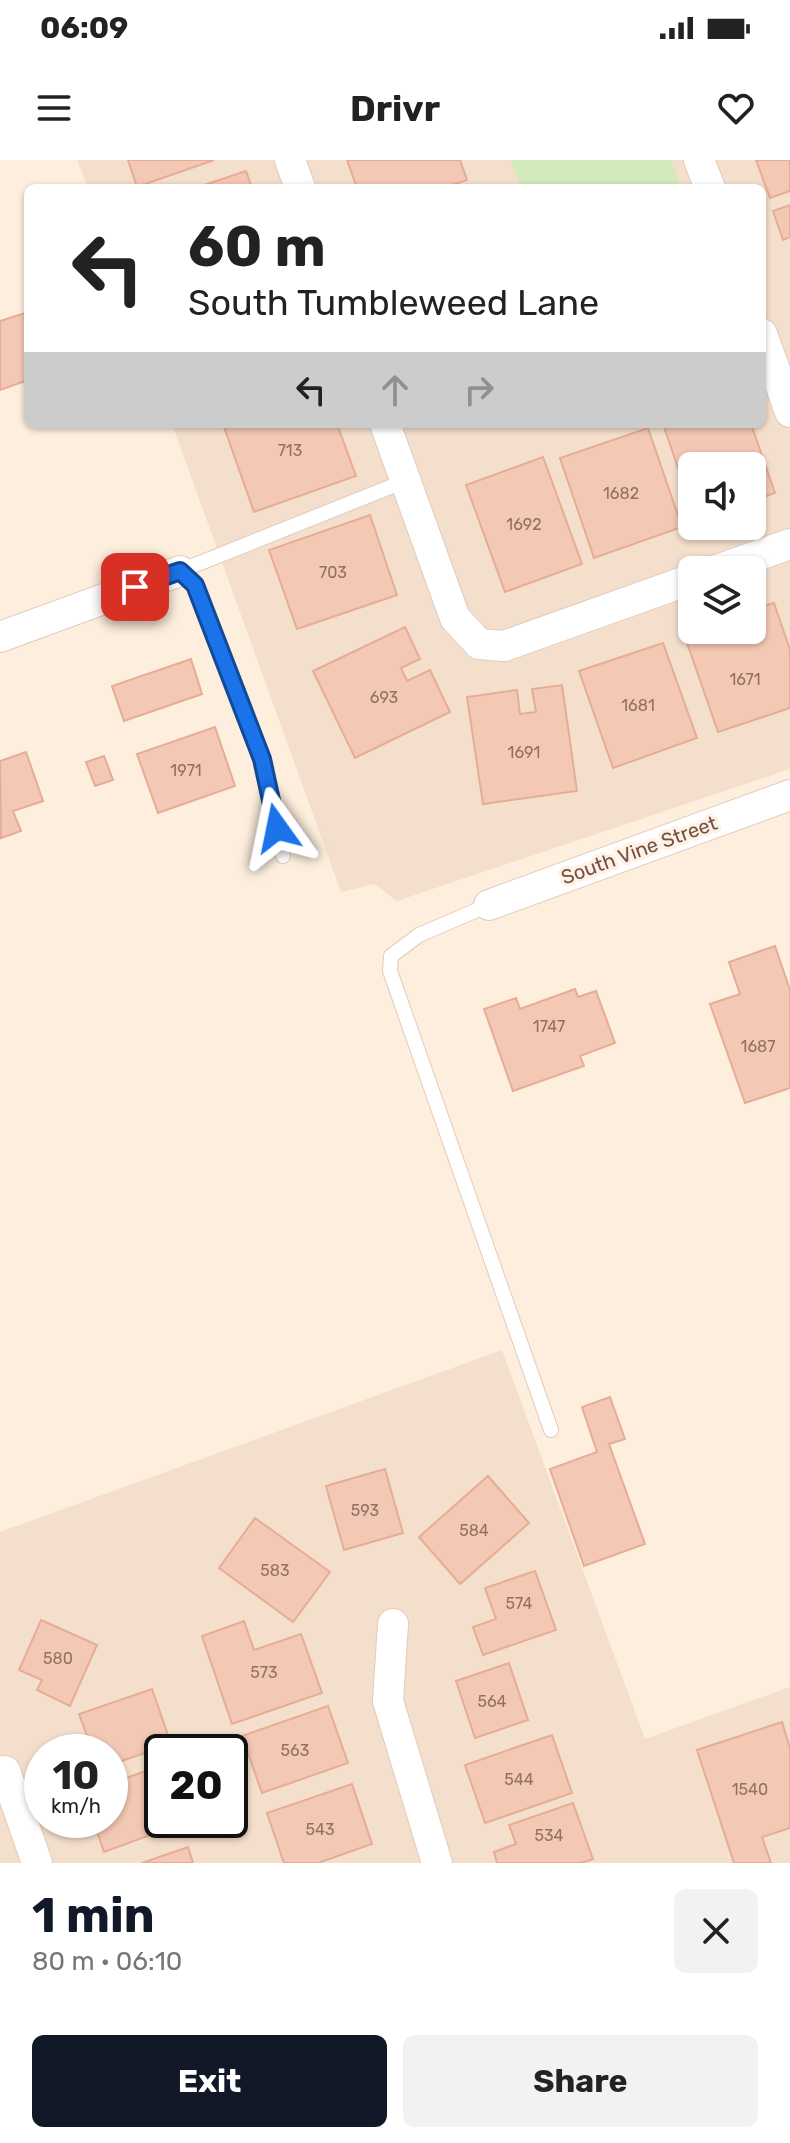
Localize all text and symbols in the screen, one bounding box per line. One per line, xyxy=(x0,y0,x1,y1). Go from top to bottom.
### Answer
text: 06:09 xyxy=(40,10,128,46)
icon: menu xyxy=(32,86,76,130)
icon: heart xyxy=(714,86,758,130)
text: Drivr xyxy=(350,87,440,130)
text: 60 m xyxy=(188,214,326,280)
icon: left xyxy=(56,216,160,320)
text: South Tumbleweed Lane xyxy=(188,281,599,324)
icon: left xyxy=(289,368,333,412)
icon: ahead xyxy=(373,368,417,412)
icon: right xyxy=(457,368,501,412)
house number: 713 xyxy=(278,441,302,460)
map controls xyxy=(678,452,766,644)
button: sound xyxy=(678,452,766,540)
house number: 1682 xyxy=(603,484,639,503)
house number: 1692 xyxy=(506,515,542,534)
pin xyxy=(101,553,169,621)
button: layers xyxy=(678,556,766,644)
house number: 703 xyxy=(319,563,347,582)
icon: arrive xyxy=(113,565,157,609)
house number: 1671 xyxy=(729,670,761,689)
house number: 693 xyxy=(370,688,398,707)
house number: 1681 xyxy=(621,696,655,715)
house number: 1691 xyxy=(508,743,540,762)
house number: 1971 xyxy=(170,761,202,780)
position arrow xyxy=(235,786,319,870)
street label: South Vine Street xyxy=(558,811,720,889)
house number: 1747 xyxy=(533,1017,565,1036)
house number: 1687 xyxy=(741,1037,775,1056)
house number: 593 xyxy=(351,1501,379,1520)
house number: 584 xyxy=(459,1521,489,1540)
house number: 583 xyxy=(260,1561,290,1580)
house number: 574 xyxy=(505,1594,533,1613)
house number: 580 xyxy=(43,1649,73,1668)
house number: 573 xyxy=(250,1663,278,1682)
house number: 564 xyxy=(477,1692,507,1711)
speed limit sign: 20 xyxy=(144,1734,248,1838)
house number: 563 xyxy=(281,1741,309,1760)
text: 10 xyxy=(52,1752,100,1799)
house number: 544 xyxy=(504,1770,534,1789)
house number: 1540 xyxy=(732,1780,768,1799)
text: km/h xyxy=(51,1794,101,1818)
house number: 543 xyxy=(305,1820,335,1839)
house number: 534 xyxy=(534,1826,564,1845)
text: 1 min xyxy=(32,1887,155,1944)
button: close xyxy=(674,1889,758,1973)
text: 80 m · 06:10 xyxy=(32,1946,182,1977)
button: Exit xyxy=(32,2035,387,2127)
button: Share xyxy=(403,2035,758,2127)

